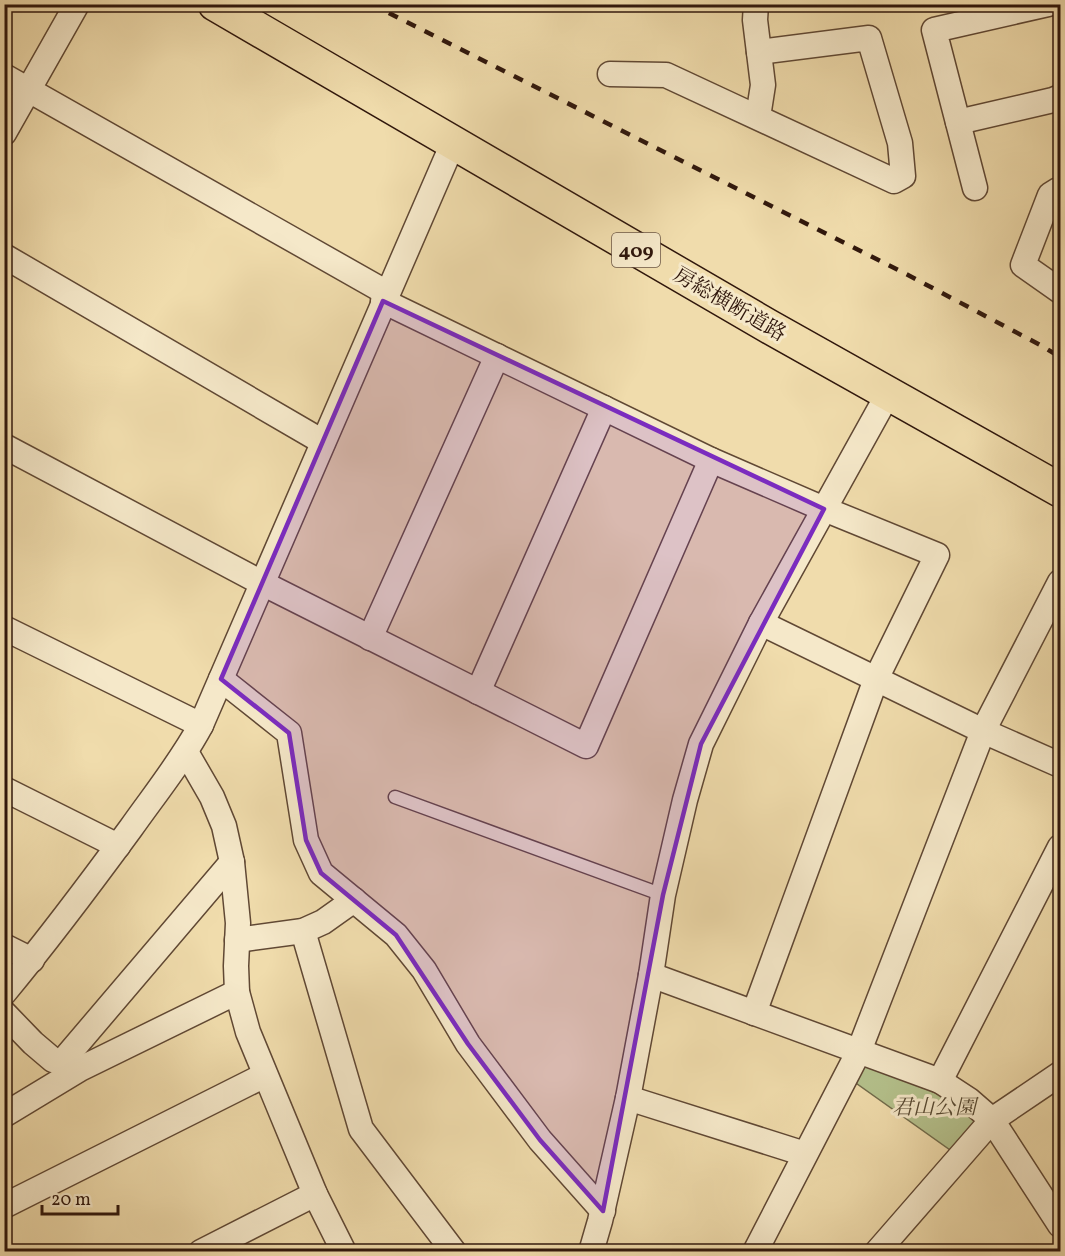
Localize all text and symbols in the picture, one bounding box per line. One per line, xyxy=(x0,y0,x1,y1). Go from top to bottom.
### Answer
road number: 409 xyxy=(612,233,660,267)
street label: 房総横断道路 xyxy=(667,261,791,349)
park label: 君山公園 xyxy=(892,1094,979,1123)
scale bar xyxy=(42,1178,118,1216)
text: 20 m xyxy=(51,1188,91,1213)

